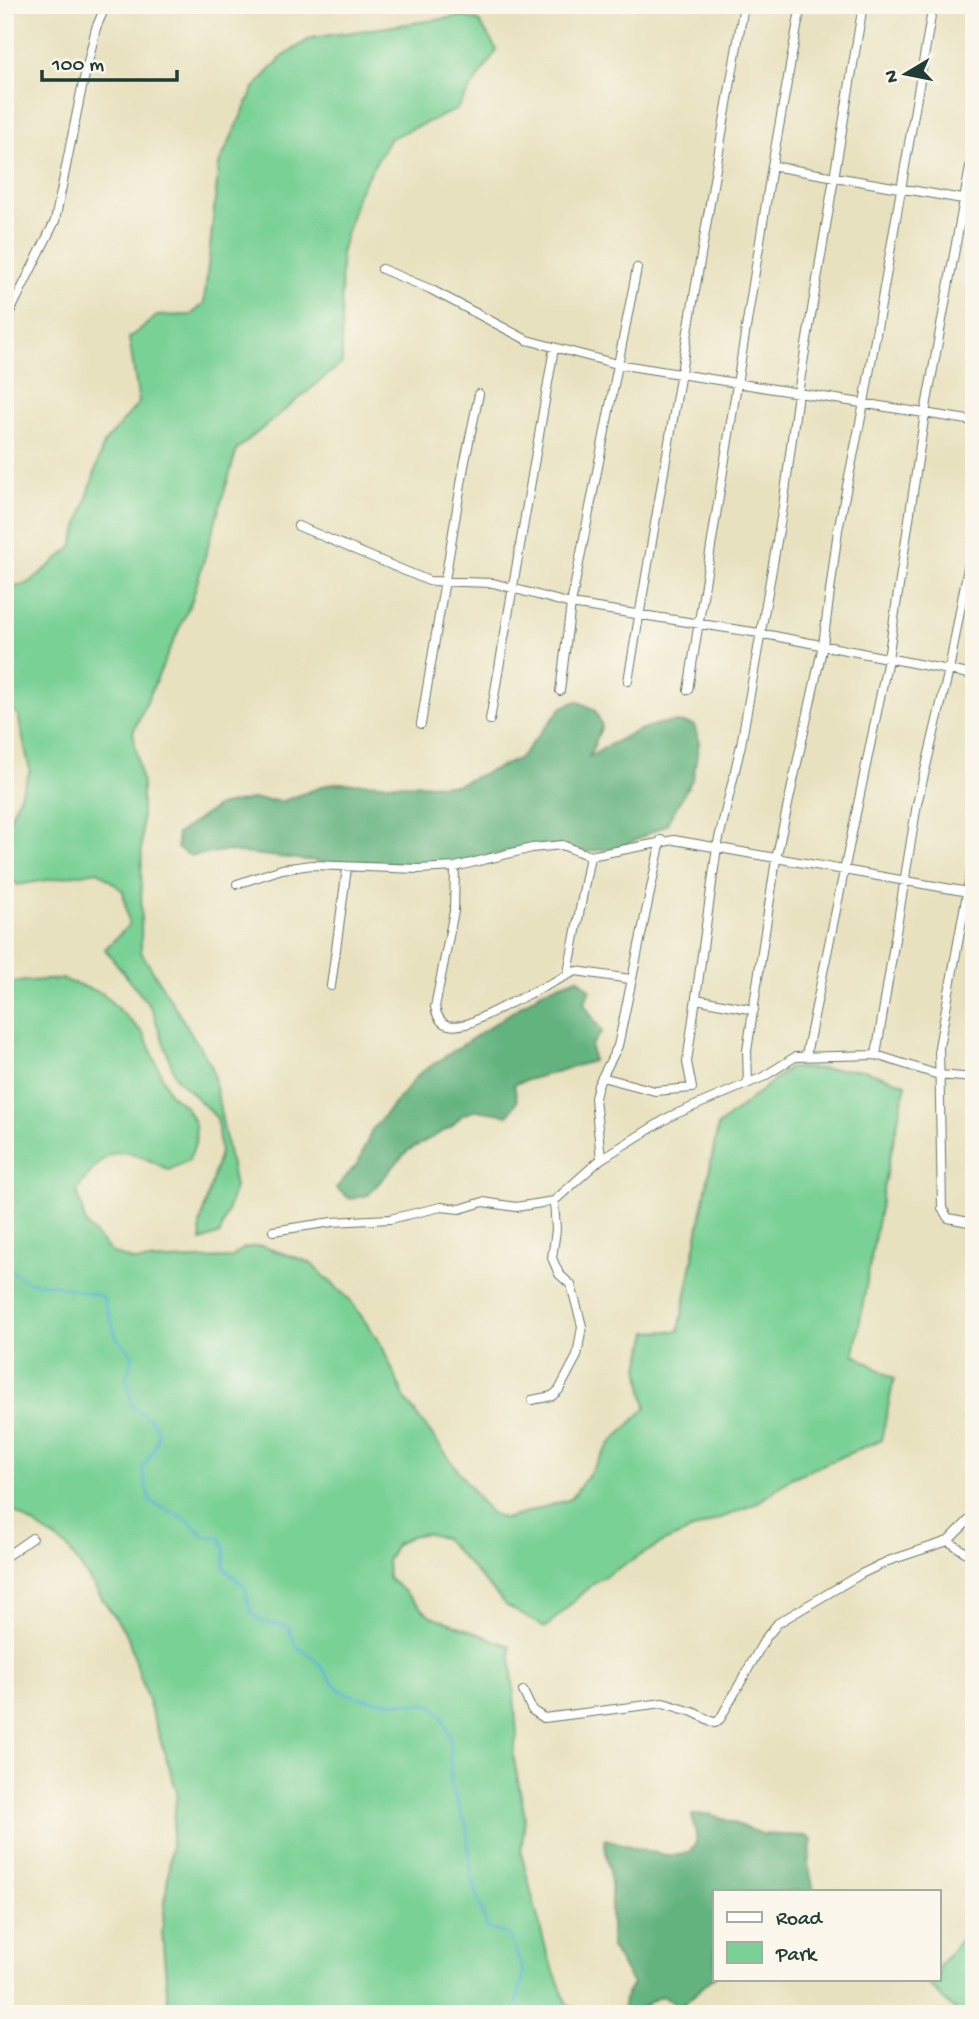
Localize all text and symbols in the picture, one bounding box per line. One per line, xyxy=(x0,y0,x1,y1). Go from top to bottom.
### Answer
scale bar xyxy=(42,38,177,82)
north arrow xyxy=(870,38,940,108)
text: 100 m xyxy=(51,54,104,79)
text: N xyxy=(880,68,905,84)
legend xyxy=(713,1890,940,1980)
text: Road xyxy=(776,1908,824,1933)
text: Park xyxy=(775,1944,819,1969)

